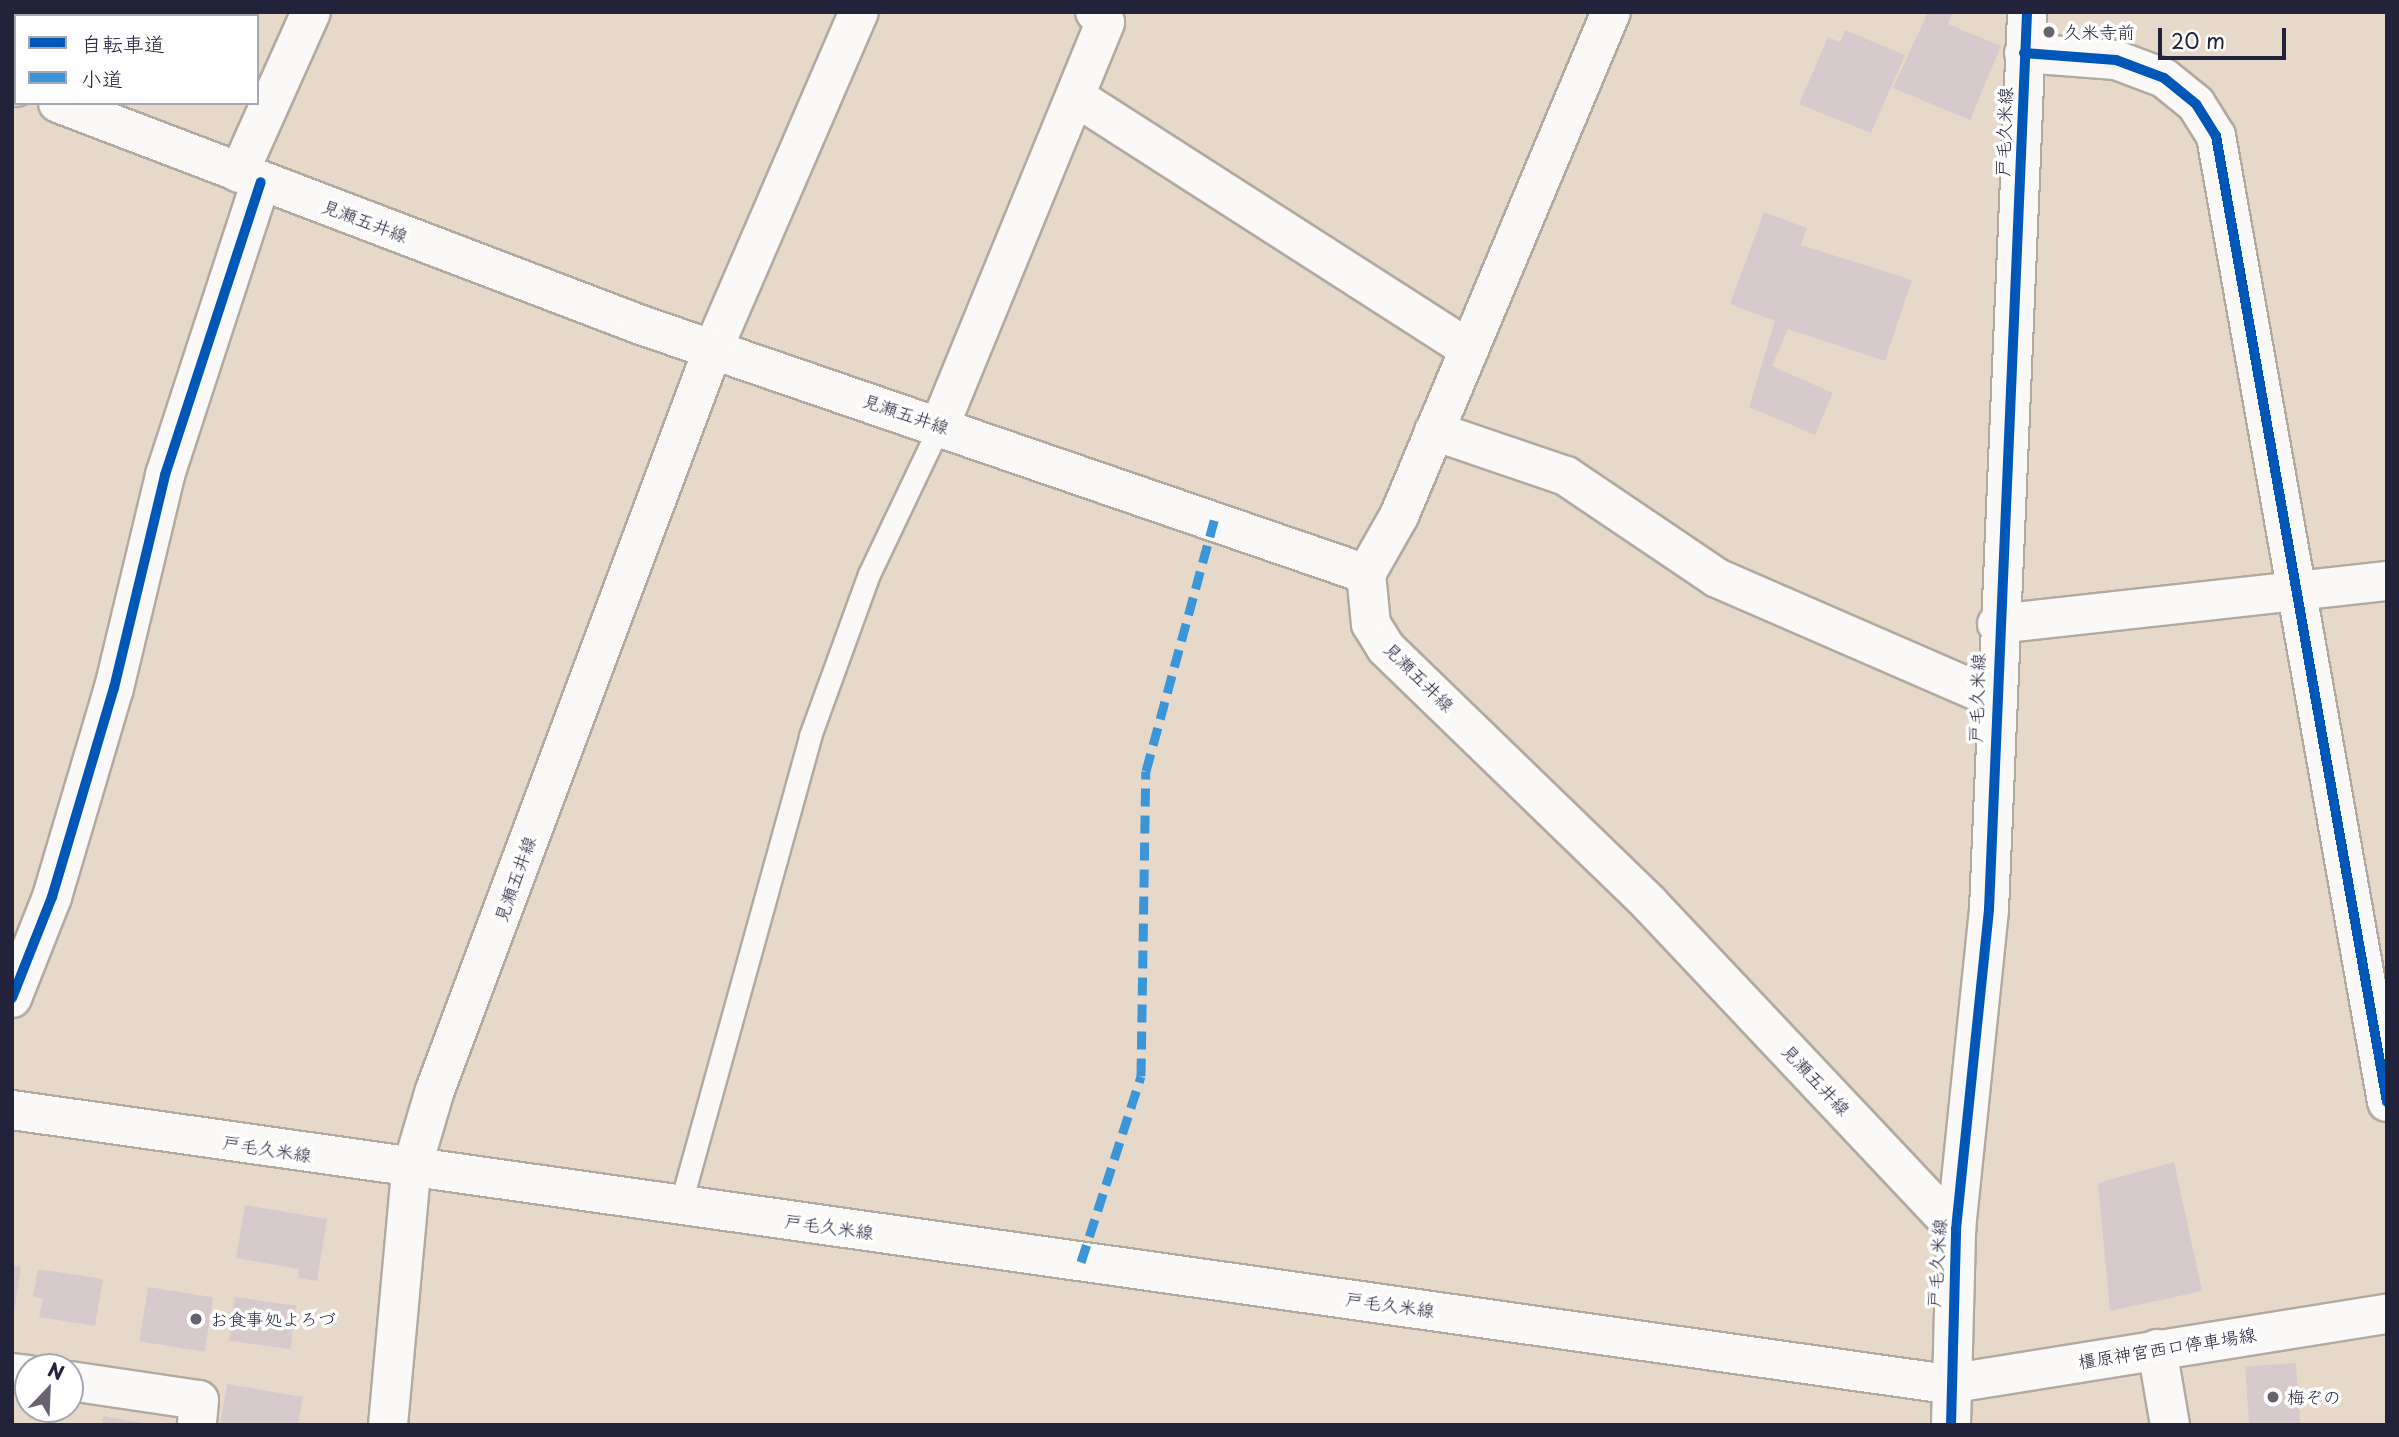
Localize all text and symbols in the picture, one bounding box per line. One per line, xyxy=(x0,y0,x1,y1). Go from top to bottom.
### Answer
legend xyxy=(14,14,259,105)
scale bar xyxy=(2161,14,2289,58)
place label: 久米寺前 xyxy=(2063,21,2135,43)
marker: 久米寺前 xyxy=(2041,24,2057,40)
text: 20 m xyxy=(2171,24,2225,56)
text: 自転車道 xyxy=(81,27,165,59)
text: 小道 xyxy=(81,62,123,94)
street label: 戸毛久米線 xyxy=(1992,87,2016,177)
street label: 見瀬五井線 xyxy=(319,195,411,247)
street label: 見瀬五井線 xyxy=(860,389,952,439)
street label: 見瀬五井線 xyxy=(1380,638,1458,716)
street label: 戸毛久米線 xyxy=(1965,653,1989,743)
street label: 見瀬五井線 xyxy=(489,833,541,925)
street label: 見瀬五井線 xyxy=(1777,1040,1855,1120)
street label: 戸毛久米線 xyxy=(221,1131,313,1167)
street label: 戸毛久米線 xyxy=(783,1210,875,1244)
street label: 戸毛久米線 xyxy=(1923,1217,1951,1309)
street label: 戸毛久米線 xyxy=(1344,1288,1436,1322)
place label: お食事処よろづ xyxy=(210,1308,336,1330)
marker: お食事処よろづ xyxy=(188,1311,204,1327)
street label: 橿原神宮西口停車場線 xyxy=(2076,1323,2258,1373)
north arrow xyxy=(14,1353,84,1423)
text: N xyxy=(44,1355,69,1386)
place label: 梅ぞの xyxy=(2287,1386,2341,1408)
marker: 梅ぞの xyxy=(2265,1389,2281,1405)

